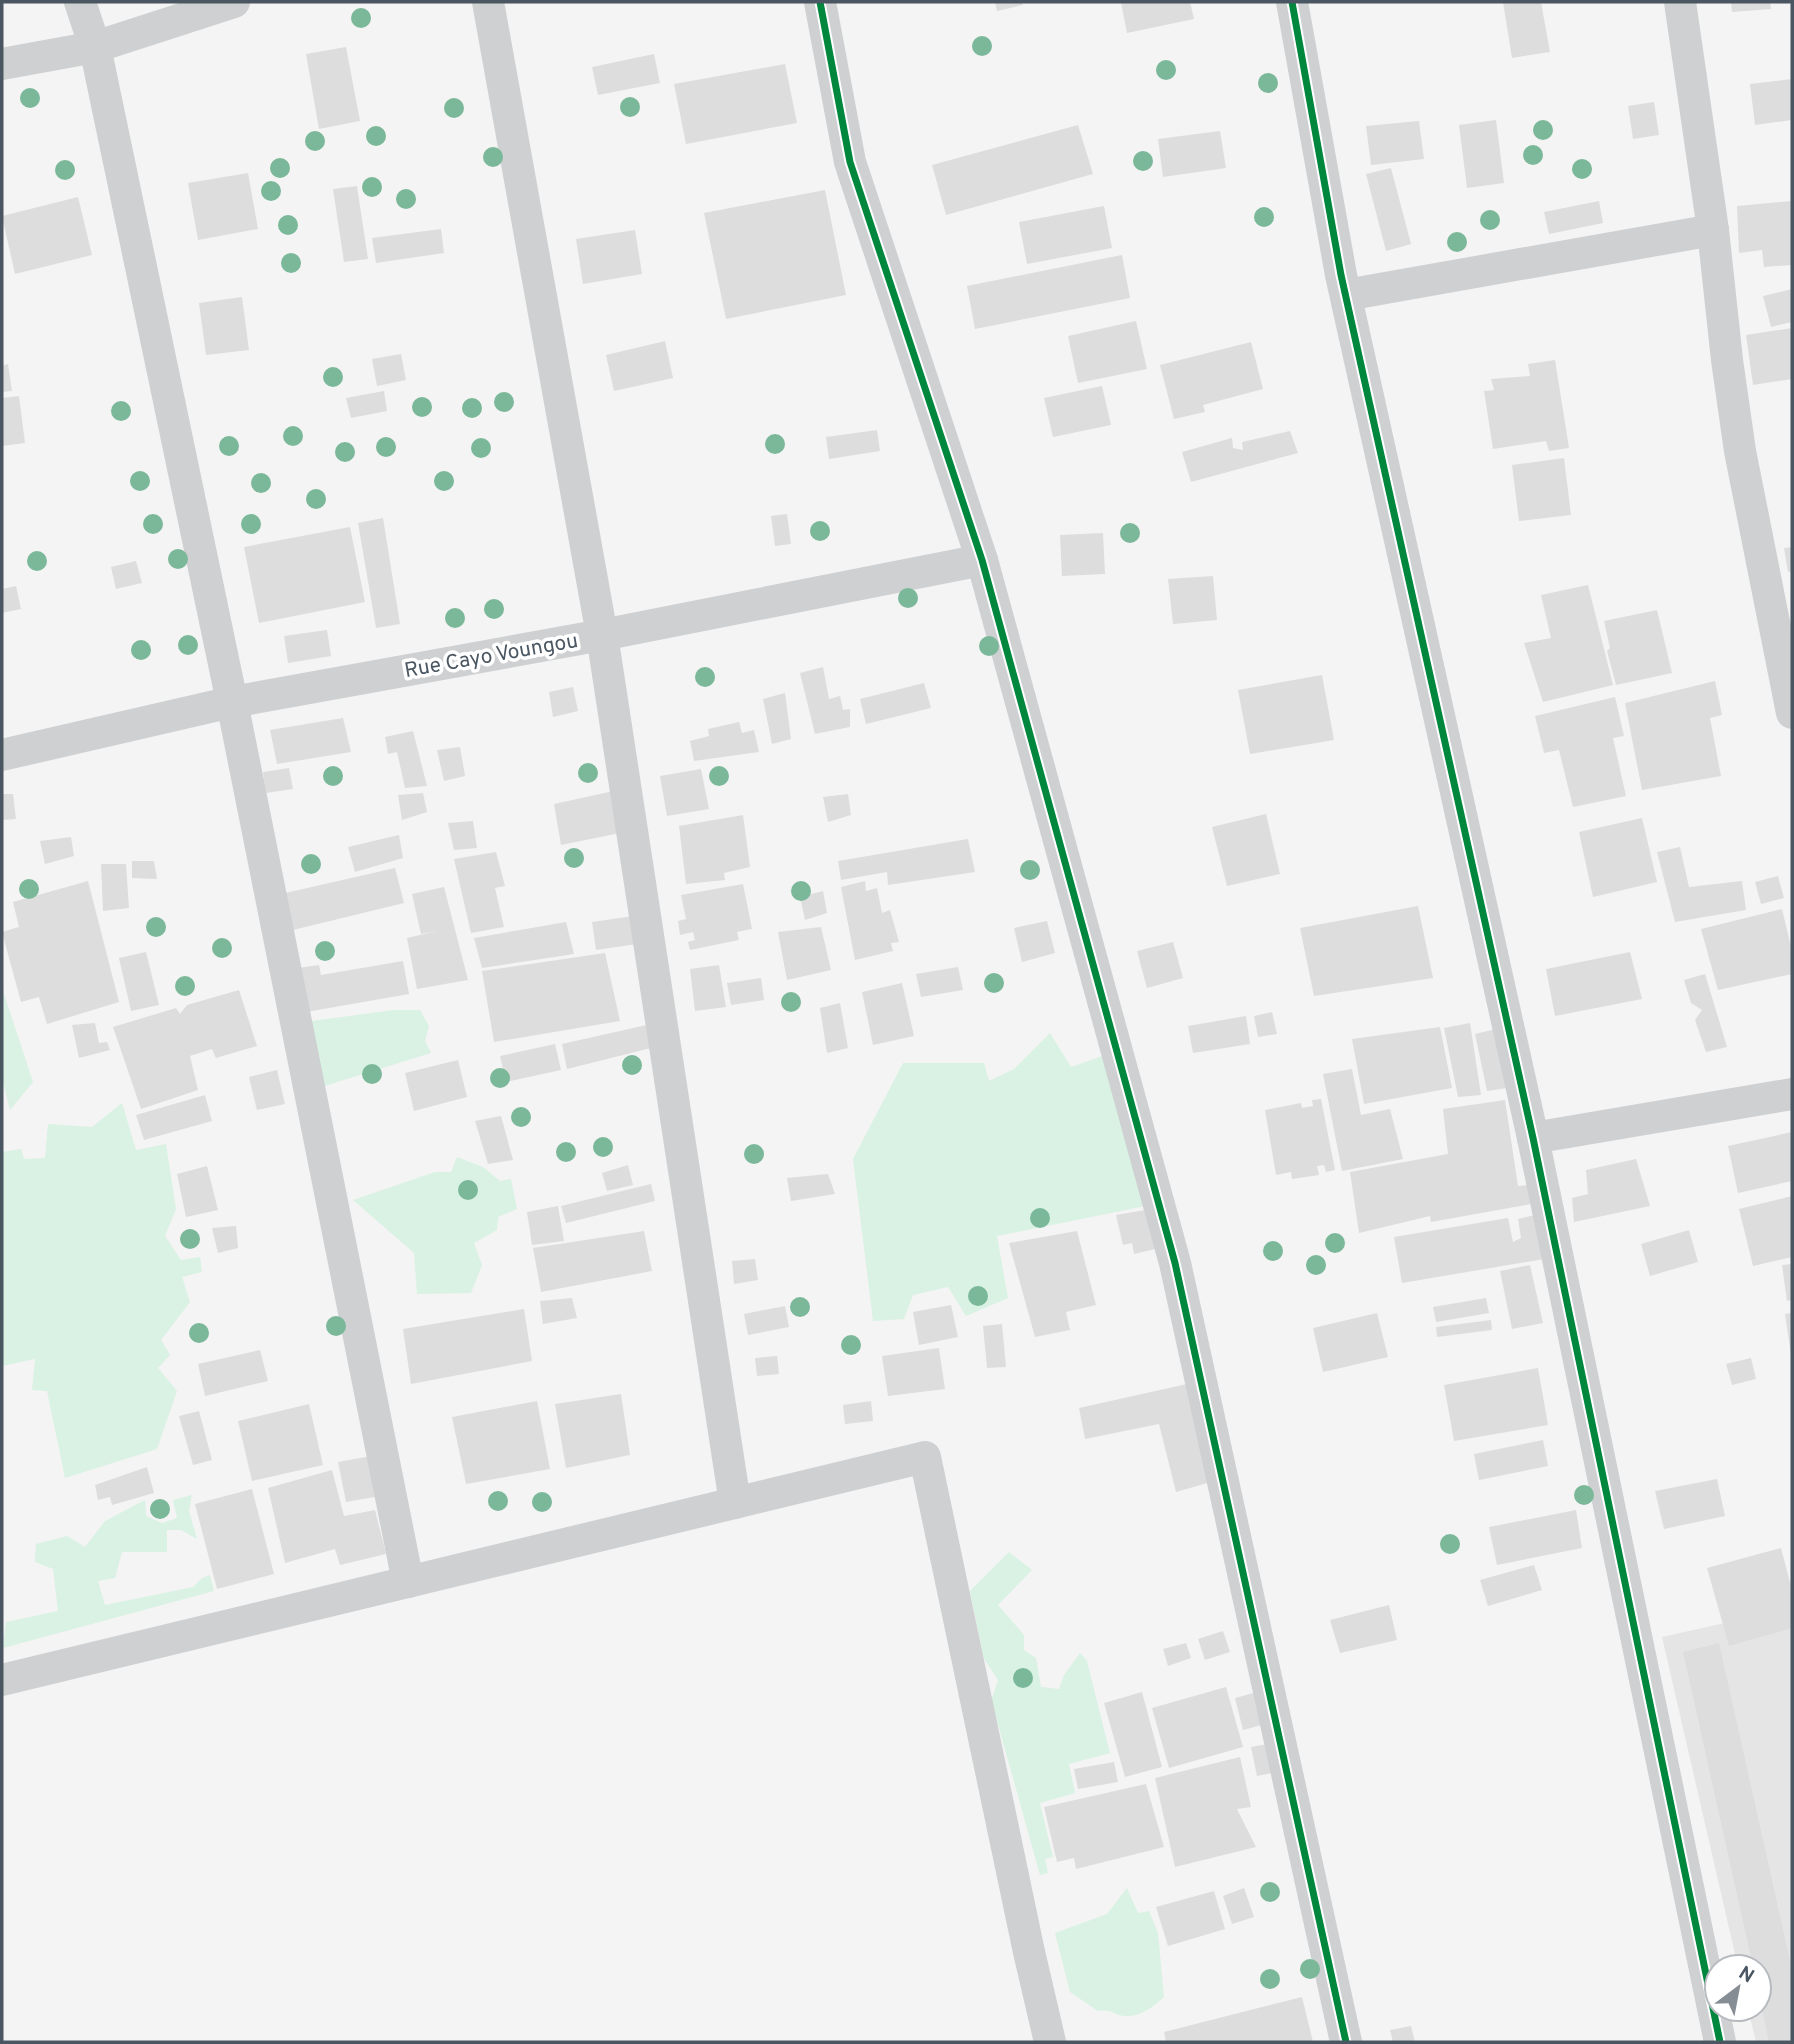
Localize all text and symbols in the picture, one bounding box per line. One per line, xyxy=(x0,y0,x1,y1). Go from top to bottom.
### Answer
street label: Rue Cayo Voungou xyxy=(402,628,580,685)
north arrow xyxy=(1703,1953,1773,2023)
text: N xyxy=(1734,1961,1758,1989)

